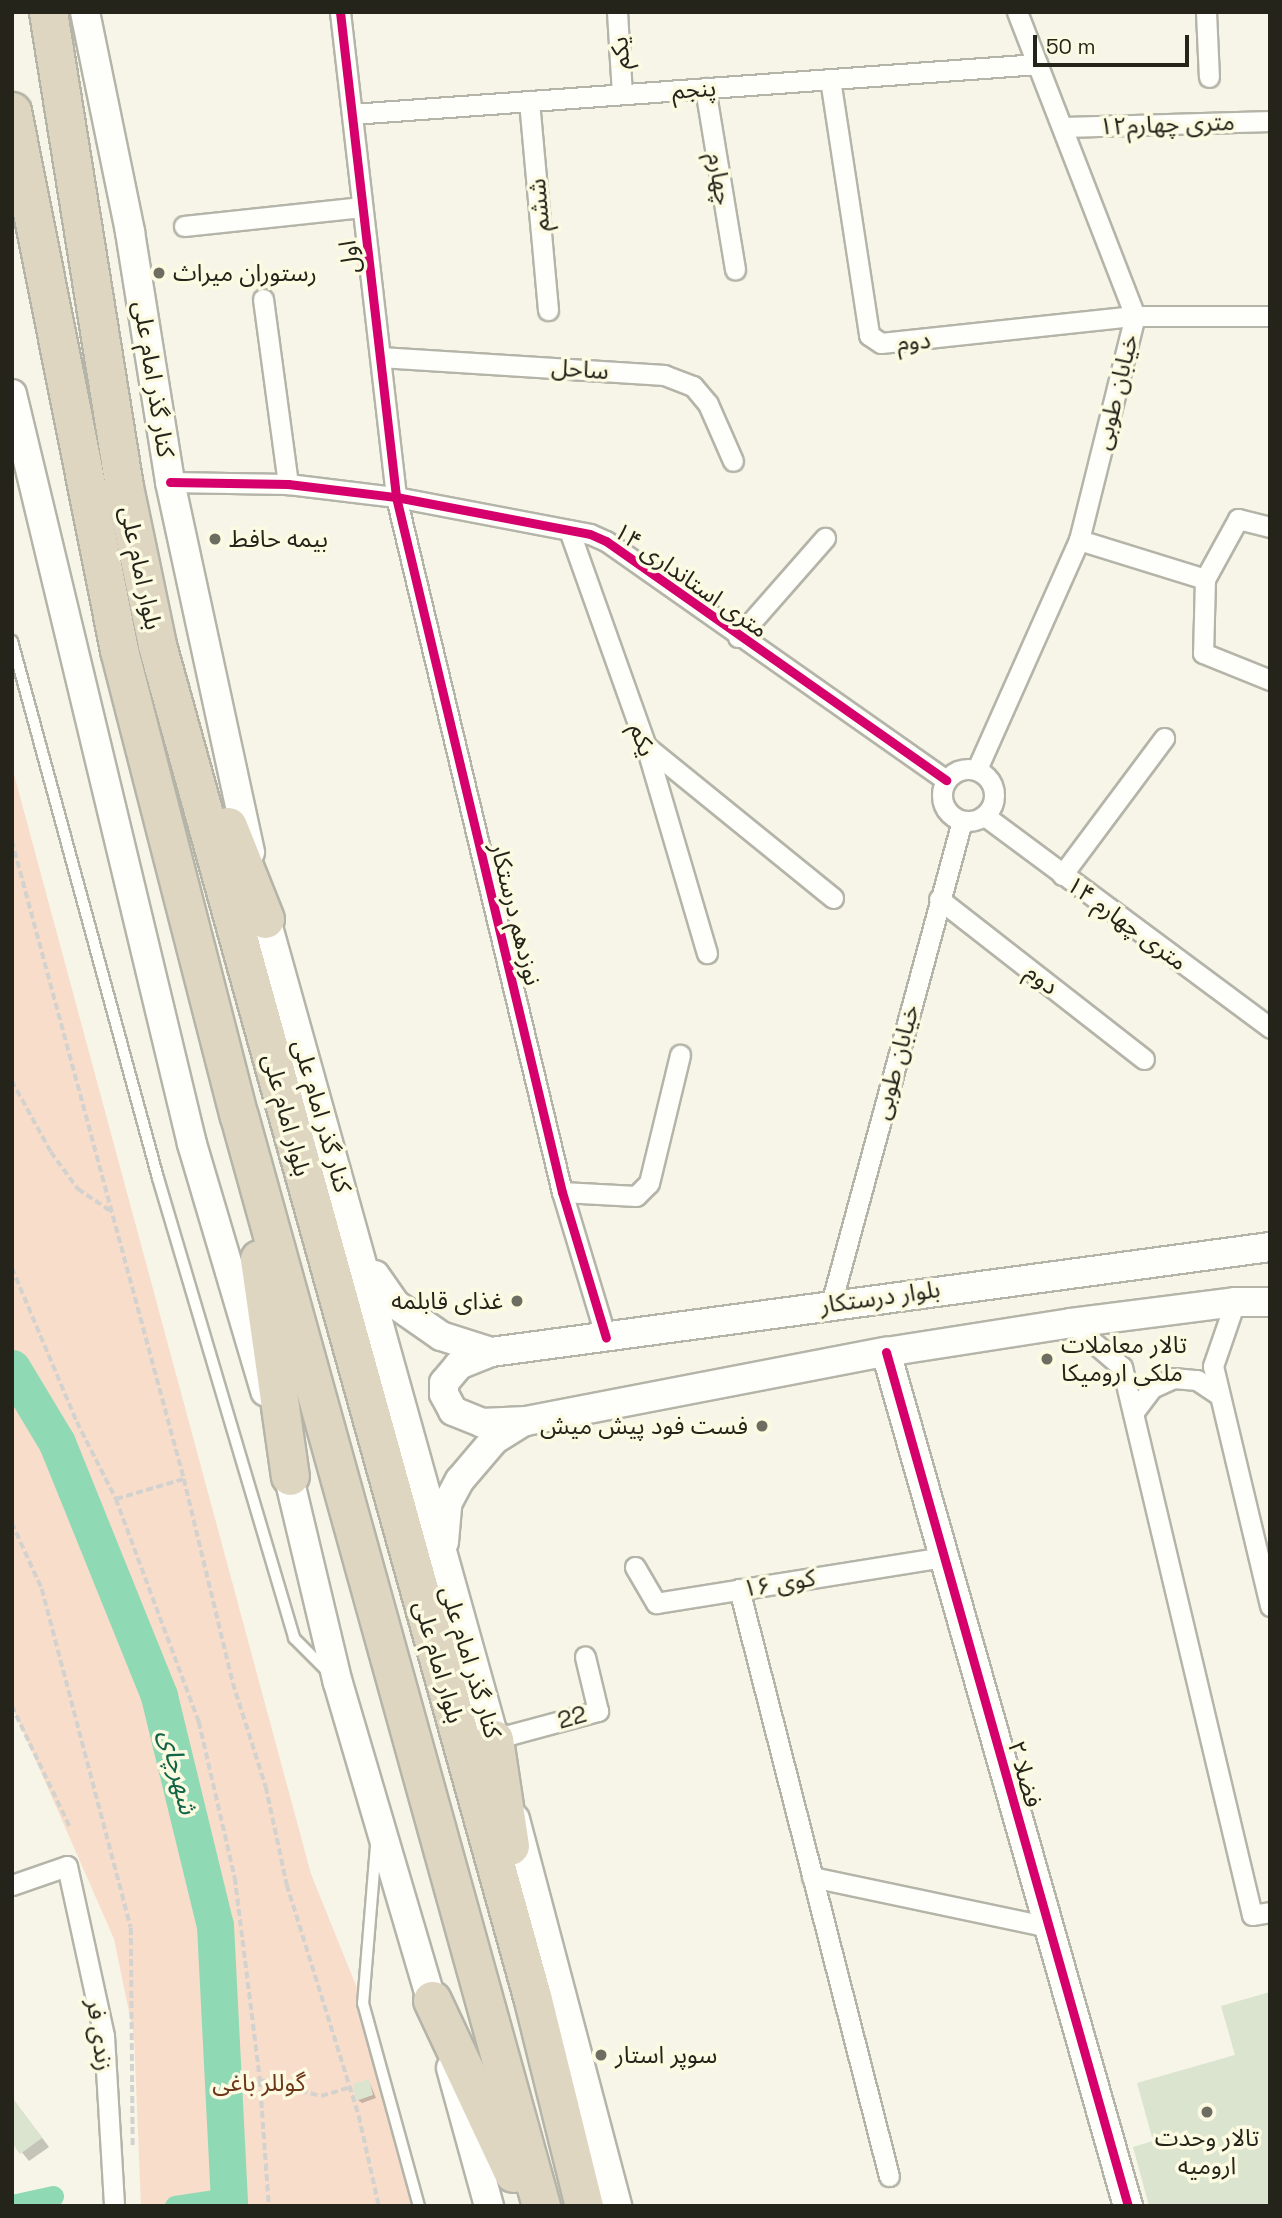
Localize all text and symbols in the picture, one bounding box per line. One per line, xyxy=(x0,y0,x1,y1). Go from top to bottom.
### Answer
scale bar xyxy=(1037,21,1193,65)
text: 50 m xyxy=(1046,33,1096,60)
street label: یکم xyxy=(604,36,636,70)
street label: پنجم xyxy=(671,73,717,105)
street label: ۱۲متری چهارم xyxy=(1099,107,1235,141)
street label: چهارم xyxy=(702,151,738,207)
street label: ششم xyxy=(522,177,556,233)
street label: اول xyxy=(333,239,365,275)
place label: رستوران میراث xyxy=(173,259,317,287)
marker: رستوران میراث xyxy=(151,265,167,281)
street label: کنار گذر امام علی xyxy=(127,299,181,459)
street label: دوم xyxy=(896,325,932,357)
street label: خیابان طوبی xyxy=(1088,331,1144,453)
street label: ساحل xyxy=(550,353,610,385)
street label: بلوار امام علی xyxy=(114,504,168,632)
street label: ۱۴ متری استانداری xyxy=(608,516,774,644)
place label: بیمه حافط xyxy=(229,525,328,553)
marker: بیمه حافط xyxy=(207,531,223,547)
street label: یکم xyxy=(624,720,662,760)
street label: نوزدهم درستکار xyxy=(484,840,548,988)
street label: ۱۴ متری چهارم xyxy=(1061,870,1193,976)
street label: دوم xyxy=(1020,957,1064,1001)
street label: خیابان طوبی xyxy=(867,1001,925,1123)
street label: کنار گذر امام علی xyxy=(286,1036,358,1196)
street label: بلوار امام علی xyxy=(257,1051,317,1179)
street label: بلوار درستکار xyxy=(818,1274,942,1320)
place label: غذای قابلمه xyxy=(391,1287,503,1315)
marker: غذای قابلمه xyxy=(509,1293,525,1309)
place label: تالار معاملات ملکی ارومیکا xyxy=(1061,1331,1187,1387)
marker: تالار معاملات ملکی ارومیکا xyxy=(1039,1351,1055,1367)
place label: فست فود پیش میش xyxy=(540,1412,748,1440)
marker: فست فود پیش میش xyxy=(754,1418,770,1434)
street label: کوی ۱۶ xyxy=(741,1563,817,1603)
street label: کنار گذر امام علی xyxy=(434,1582,508,1742)
street label: بلوار امام علی xyxy=(408,1598,470,1726)
street label: 22 xyxy=(554,1699,590,1735)
water label: شهرچای xyxy=(153,1727,203,1817)
street label: فضلا ۲ xyxy=(1002,1737,1048,1811)
street label: زندی فر xyxy=(81,1997,119,2073)
place label: سوپر استار xyxy=(615,2041,717,2069)
marker: سوپر استار xyxy=(593,2047,609,2063)
park label: گوللر باغی xyxy=(212,2069,306,2097)
marker: تالار وحدت ارومیه xyxy=(1199,2104,1215,2120)
place label: تالار وحدت ارومیه xyxy=(1155,2124,1259,2180)

